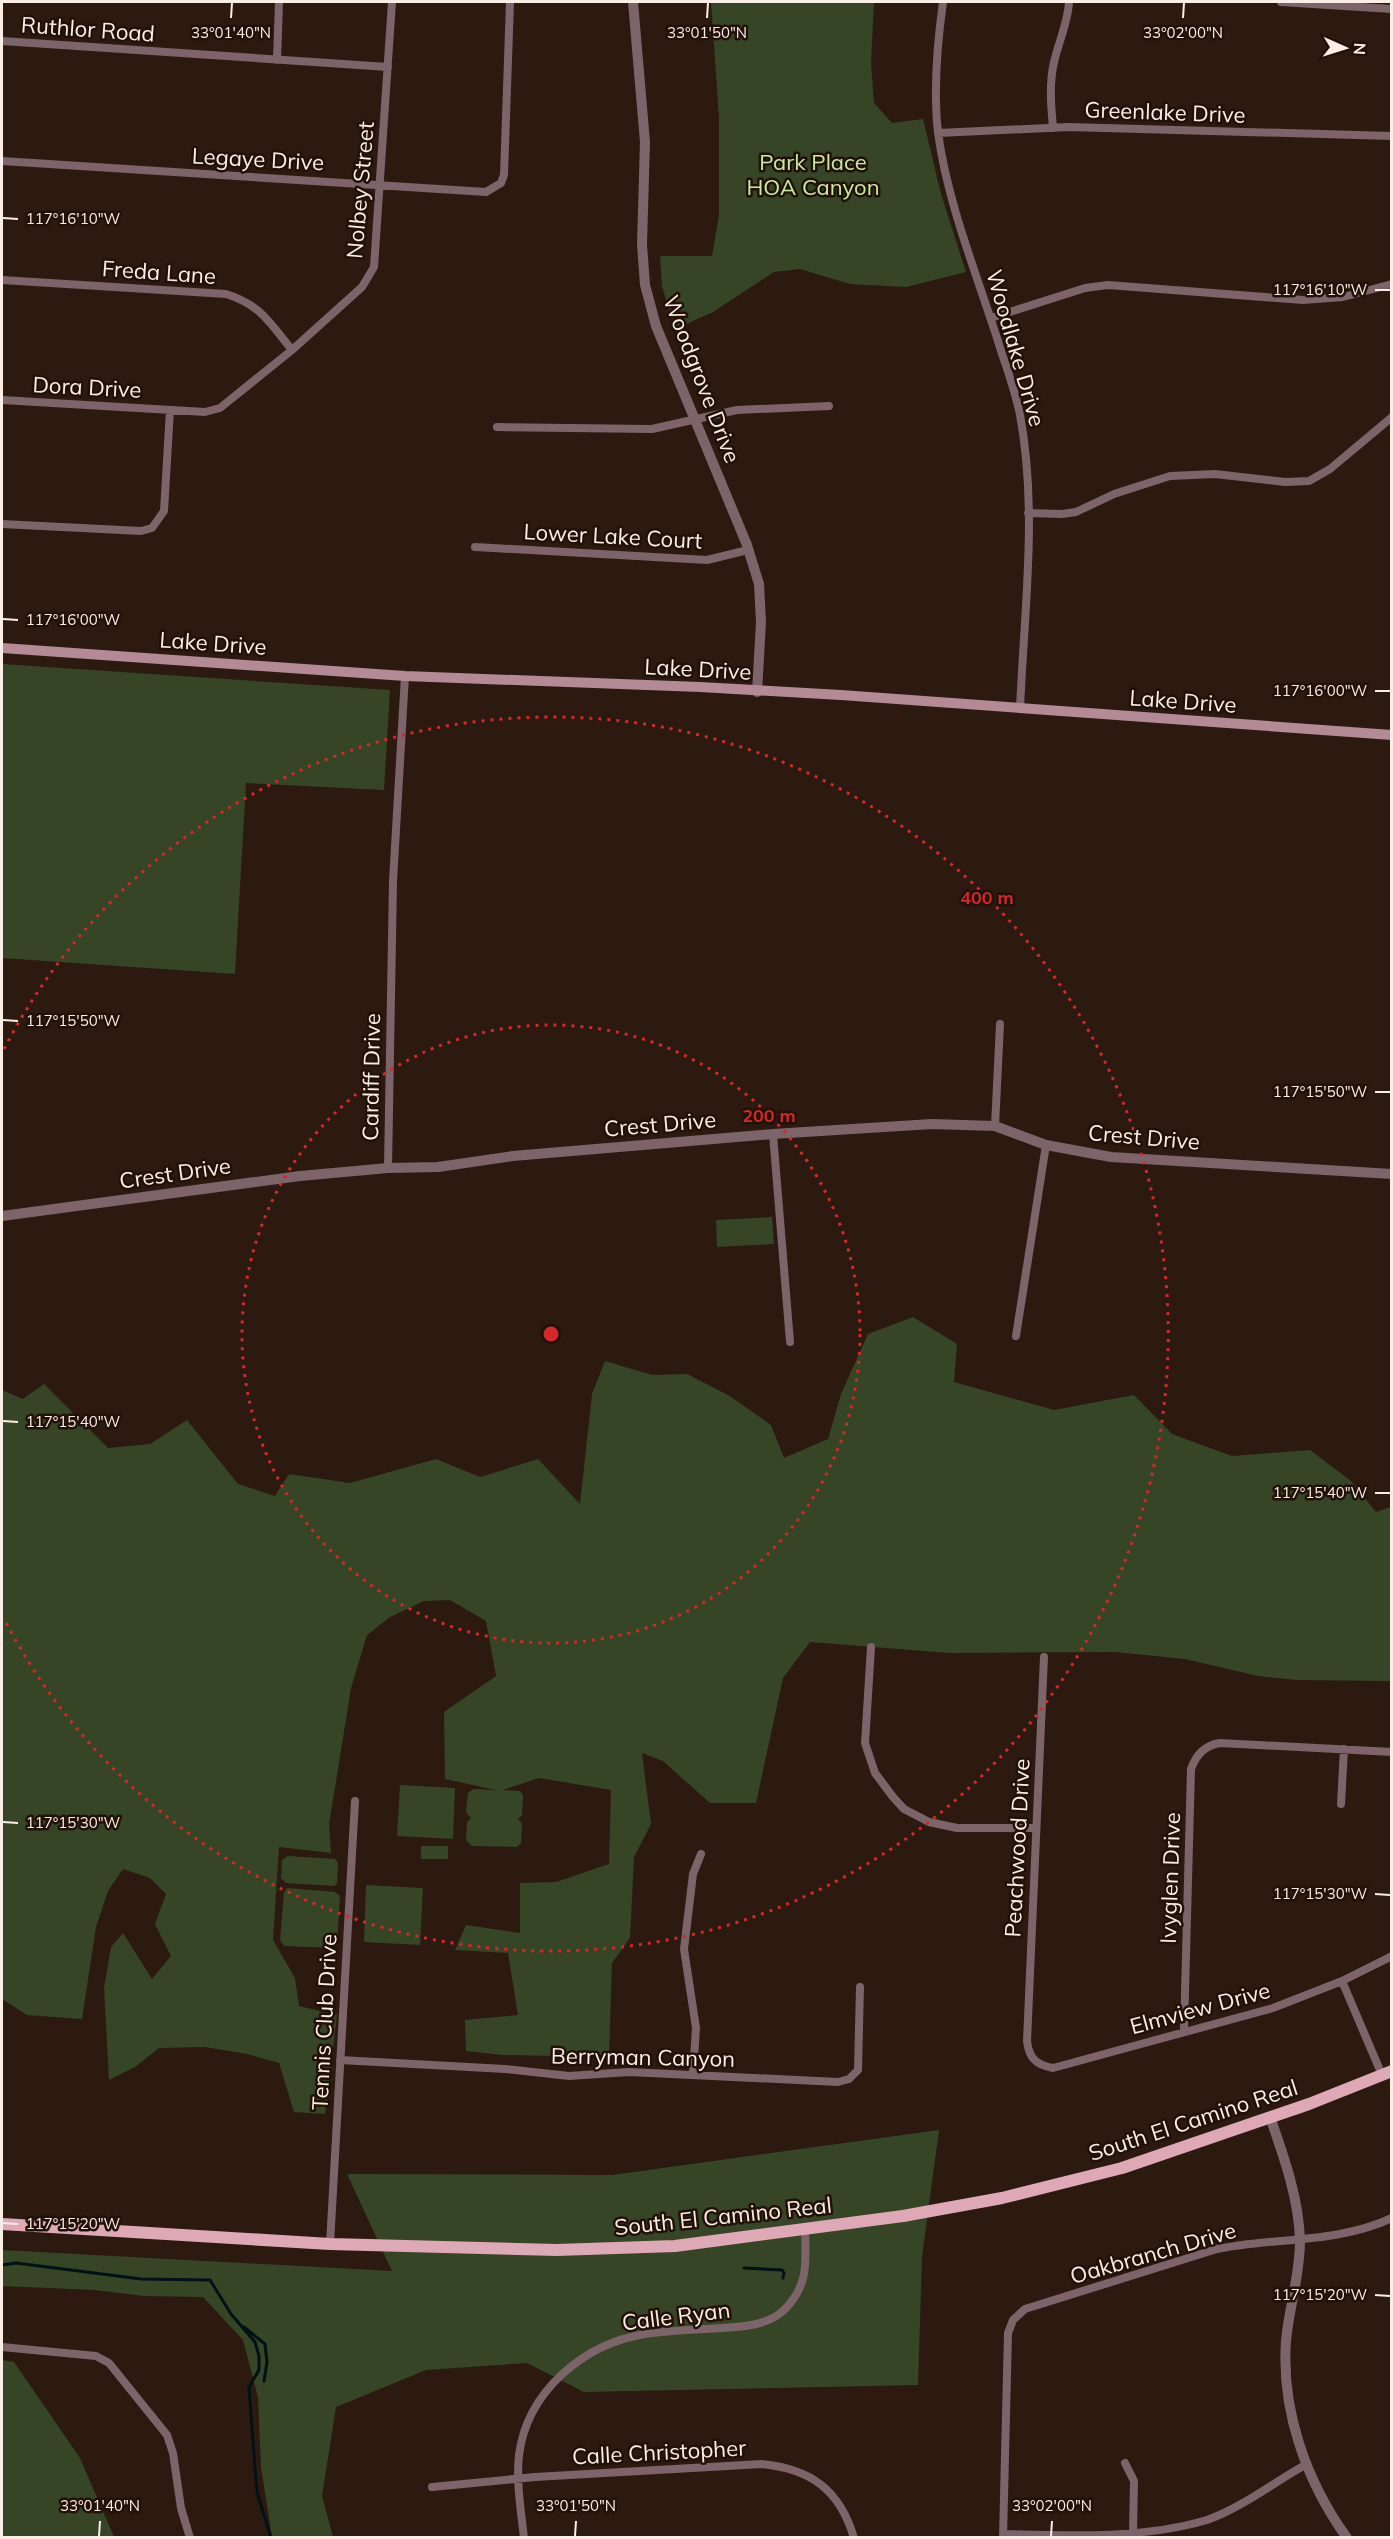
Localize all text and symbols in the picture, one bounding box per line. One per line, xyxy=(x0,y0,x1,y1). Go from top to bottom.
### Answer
street label: Ruthlor Road xyxy=(20,10,156,48)
north arrow xyxy=(1315,18,1375,78)
text: 33°01'40"N xyxy=(191,23,271,42)
text: 33°01'50"N xyxy=(667,23,747,42)
text: 33°02'00"N xyxy=(1143,23,1223,42)
text: N xyxy=(1350,42,1370,55)
street label: Greenlake Drive xyxy=(1084,95,1246,129)
street label: Nolbey Street xyxy=(340,120,380,260)
street label: Legaye Drive xyxy=(191,142,325,176)
park label: Park Place HOA Canyon xyxy=(746,148,880,201)
text: 117°16'10"W xyxy=(26,209,121,228)
street label: Freda Lane xyxy=(101,254,217,290)
street label: Woodlake Drive xyxy=(980,266,1052,430)
text: 117°16'10"W xyxy=(1273,280,1368,299)
street label: Woodgrove Drive xyxy=(657,291,747,467)
street label: Dora Drive xyxy=(32,370,142,404)
street label: Lower Lake Court xyxy=(523,517,703,555)
text: 117°16'00"W xyxy=(26,610,121,629)
street label: Lake Drive xyxy=(159,625,267,661)
street label: Lake Drive xyxy=(644,652,752,686)
text: 117°16'00"W xyxy=(1273,681,1368,700)
street label: Lake Drive xyxy=(1129,683,1237,719)
text: 400 m xyxy=(960,886,1014,909)
text: 117°15'50"W xyxy=(26,1011,121,1030)
street label: Cardiff Drive xyxy=(356,1013,386,1141)
text: 117°15'50"W xyxy=(1273,1082,1368,1101)
text: 200 m xyxy=(742,1104,796,1127)
street label: Crest Drive xyxy=(603,1105,717,1143)
street label: Crest Drive xyxy=(1087,1118,1201,1156)
street label: Crest Drive xyxy=(117,1151,233,1195)
centre of rings xyxy=(541,1324,561,1344)
text: 117°15'40"W xyxy=(26,1412,121,1431)
text: 117°15'40"W xyxy=(1273,1483,1368,1502)
street label: Peachwood Drive xyxy=(998,1758,1036,1938)
street label: Ivyglen Drive xyxy=(1154,1812,1186,1944)
text: 117°15'30"W xyxy=(26,1813,121,1832)
text: 117°15'30"W xyxy=(1273,1884,1368,1903)
street label: Tennis Club Drive xyxy=(305,1933,343,2111)
street label: Elmview Drive xyxy=(1127,1976,1273,2040)
street label: Berryman Canyon xyxy=(551,2041,735,2073)
street label: South El Camino Real xyxy=(1085,2073,1301,2167)
street label: South El Camino Real xyxy=(613,2191,833,2241)
text: 117°15'20"W xyxy=(26,2214,121,2233)
street label: Oakbranch Drive xyxy=(1067,2216,1239,2290)
text: 117°15'20"W xyxy=(1273,2285,1368,2304)
street label: Calle Ryan xyxy=(620,2295,732,2337)
street label: Calle Christopher xyxy=(571,2433,747,2471)
text: 33°01'40"N xyxy=(60,2496,140,2515)
text: 33°01'50"N xyxy=(536,2496,616,2515)
text: 33°02'00"N xyxy=(1012,2496,1092,2515)

